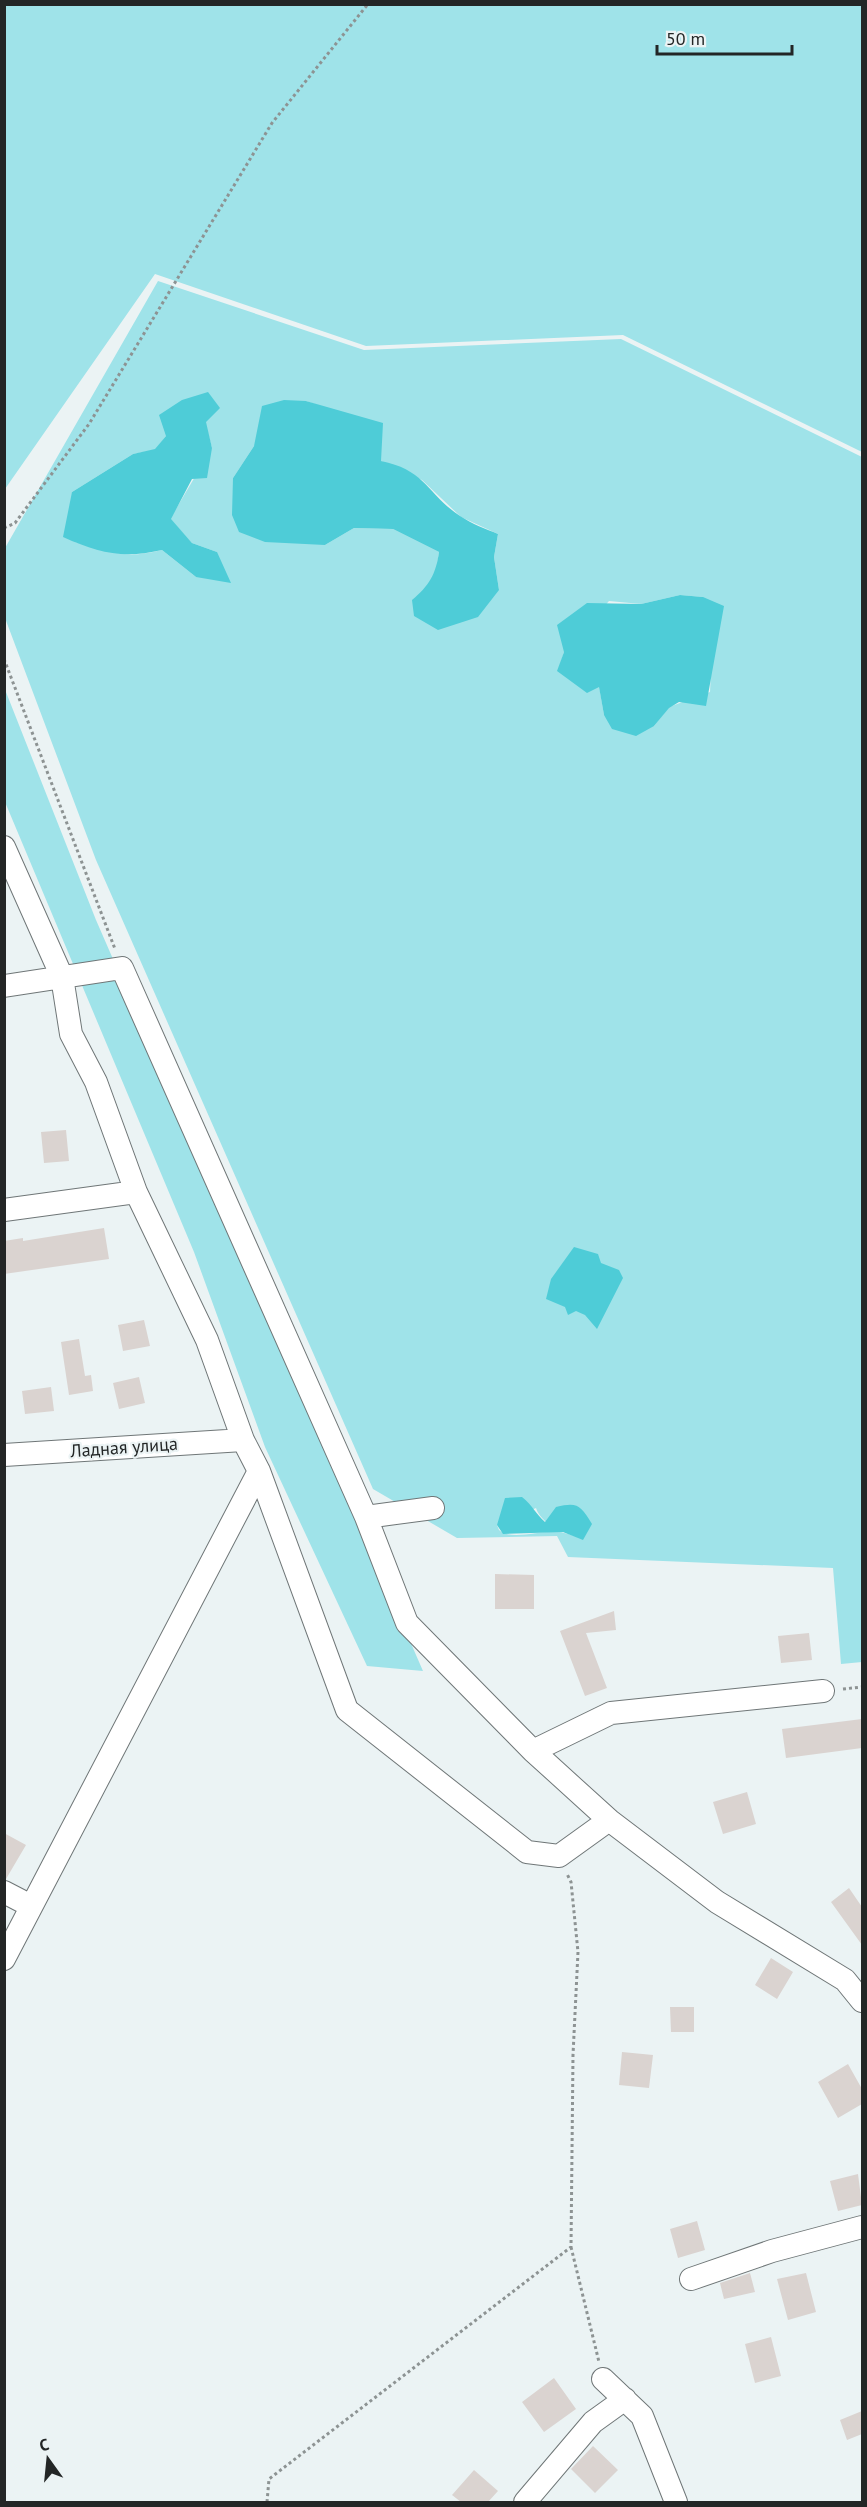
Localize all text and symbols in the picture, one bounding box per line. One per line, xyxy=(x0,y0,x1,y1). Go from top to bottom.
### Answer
scale bar xyxy=(657,18,792,56)
text: 50 m xyxy=(666,27,705,50)
street label: Ладная улица xyxy=(68,1432,179,1462)
north arrow xyxy=(18,2429,78,2489)
text: С xyxy=(37,2434,51,2455)

